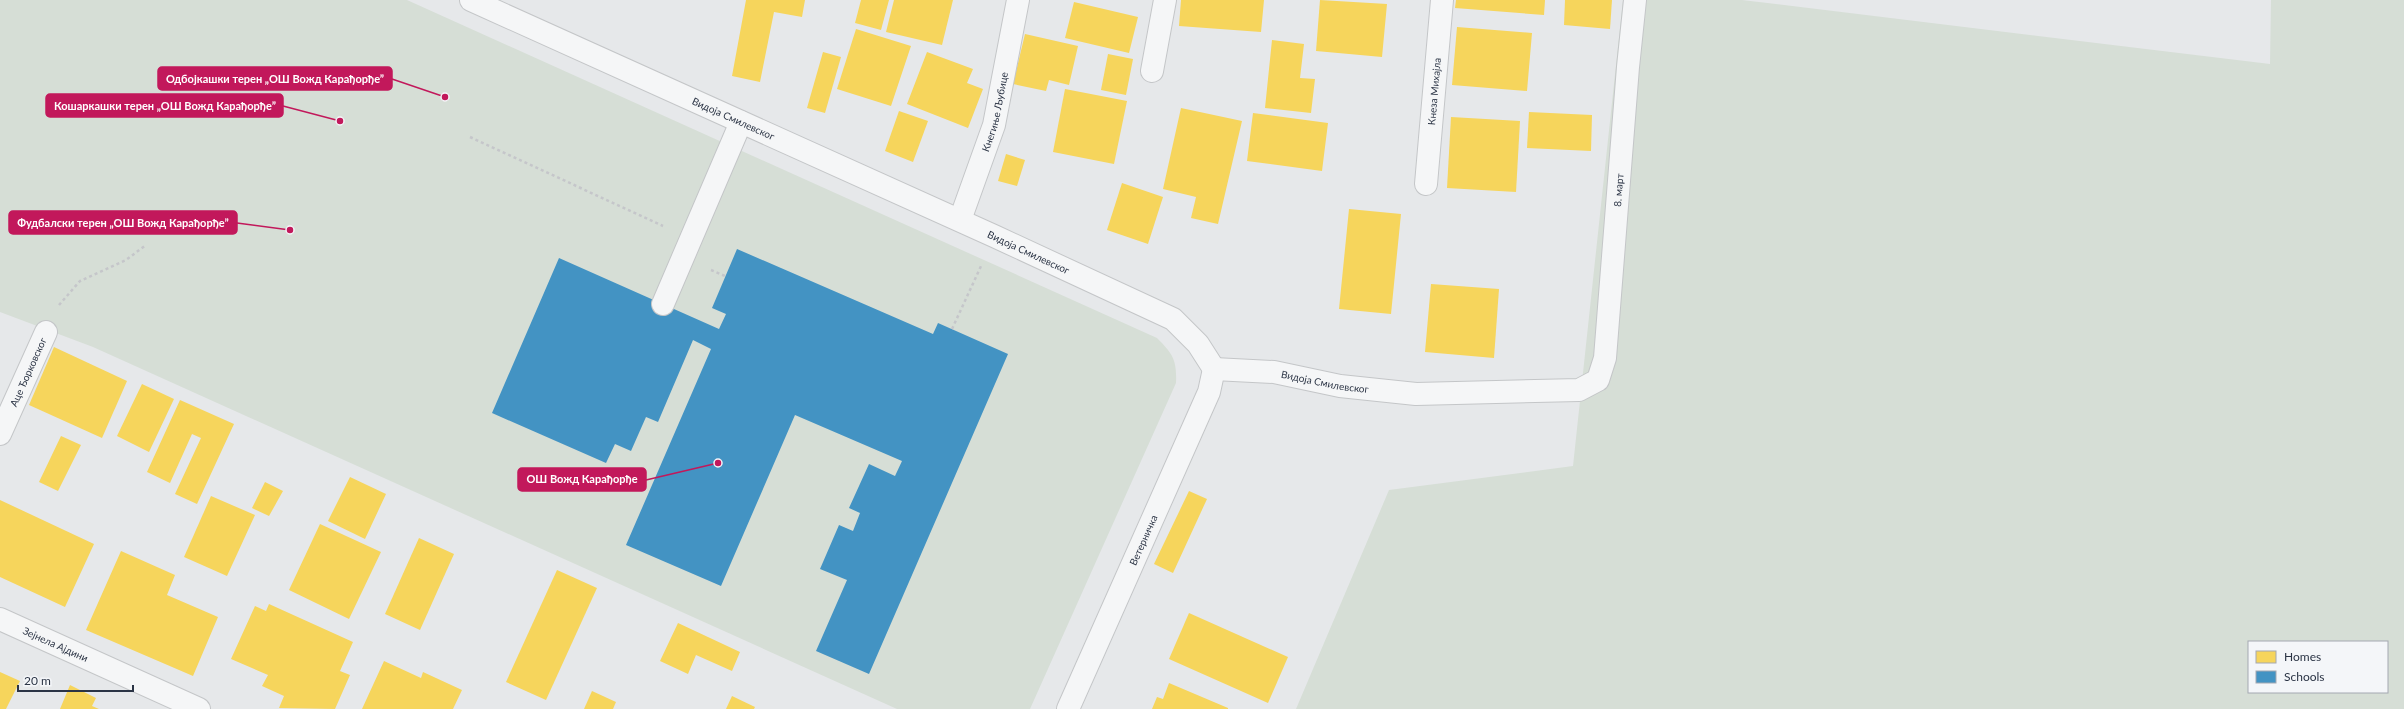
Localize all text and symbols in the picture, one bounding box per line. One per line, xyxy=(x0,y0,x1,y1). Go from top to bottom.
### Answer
street label: Кнеза Михајла xyxy=(1425,57,1443,126)
callout: Одбојкашки терен „ОШ Вожд Карађорђе” xyxy=(158,67,392,90)
street label: Кнегиње Љубице xyxy=(979,71,1010,153)
text: Одбојкашки терен „ОШ Вожд Карађорђе” xyxy=(166,72,384,85)
callout: Кошаркашки терен „ОШ Вожд Карађорђе” xyxy=(46,94,283,117)
street label: Видоја Смилевског xyxy=(690,95,777,142)
text: Кошаркашки терен „ОШ Вожд Карађорђе” xyxy=(54,99,276,112)
street label: 8. март xyxy=(1611,173,1626,207)
callout: Фудбалски терен „ОШ Вожд Карађорђе” xyxy=(9,211,237,234)
text: Фудбалски терен „ОШ Вожд Карађорђе” xyxy=(17,216,229,229)
street label: Видоја Смилевског xyxy=(986,228,1072,276)
street label: Аце Ђорковског xyxy=(7,336,49,408)
street label: Видоја Смилевског xyxy=(1280,368,1369,395)
callout: ОШ Вожд Карађорђе xyxy=(518,468,646,491)
text: ОШ Вожд Карађорђе xyxy=(526,472,638,485)
street label: Ветерничка xyxy=(1127,513,1160,567)
street label: Зејнела Ајдини xyxy=(21,624,90,664)
legend xyxy=(2248,641,2388,693)
text: Homes xyxy=(2284,649,2321,664)
scale bar xyxy=(18,667,133,693)
text: Schools xyxy=(2284,669,2325,684)
text: 20 m xyxy=(24,673,51,688)

